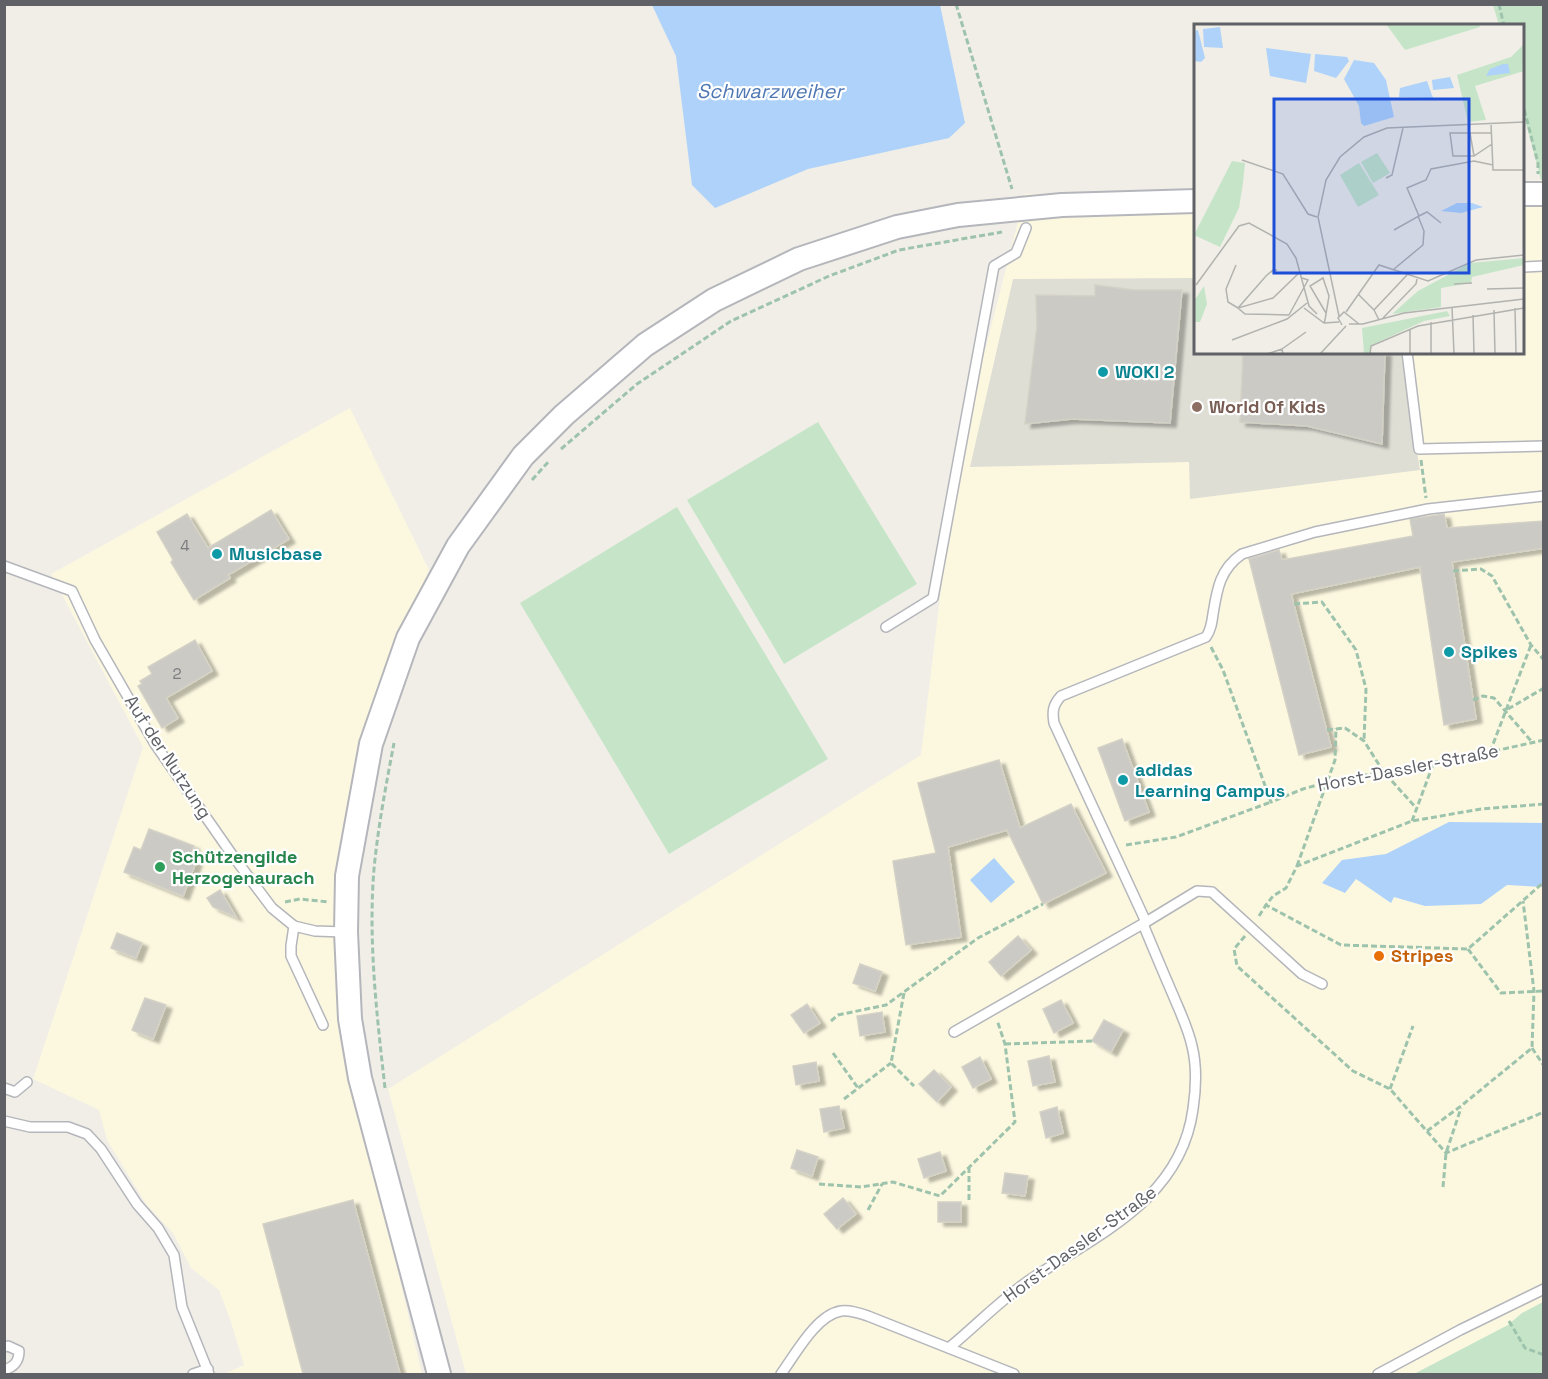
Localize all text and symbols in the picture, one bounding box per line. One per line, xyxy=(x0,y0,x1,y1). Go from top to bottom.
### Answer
inset map xyxy=(1194,24,1524,354)
water label: Schwarzweiher xyxy=(697,78,845,104)
place label: WOKI 2 xyxy=(1115,360,1175,383)
marker: WOKI 2 xyxy=(1096,365,1110,379)
place label: World Of Kids xyxy=(1209,395,1326,418)
marker: World Of Kids xyxy=(1190,400,1204,414)
house number: 4 xyxy=(180,536,190,555)
place label: Musicbase xyxy=(229,542,322,565)
marker: Musicbase xyxy=(210,547,224,561)
place label: Spikes xyxy=(1461,640,1518,663)
marker: Spikes xyxy=(1442,645,1456,659)
house number: 2 xyxy=(172,664,182,683)
street label: Auf der Nutzung xyxy=(120,691,217,823)
street label: Horst-Dassler-Straße xyxy=(1315,739,1500,796)
place label: adidas Learning Campus xyxy=(1135,758,1285,802)
marker: adidas Learning Campus xyxy=(1116,773,1130,787)
place label: Schützengilde Herzogenaurach xyxy=(172,845,315,889)
marker: Schützengilde Herzogenaurach xyxy=(153,860,167,874)
place label: Stripes xyxy=(1391,944,1453,967)
marker: Stripes xyxy=(1372,949,1386,963)
street label: Horst-Dassler-Straße xyxy=(999,1180,1161,1307)

